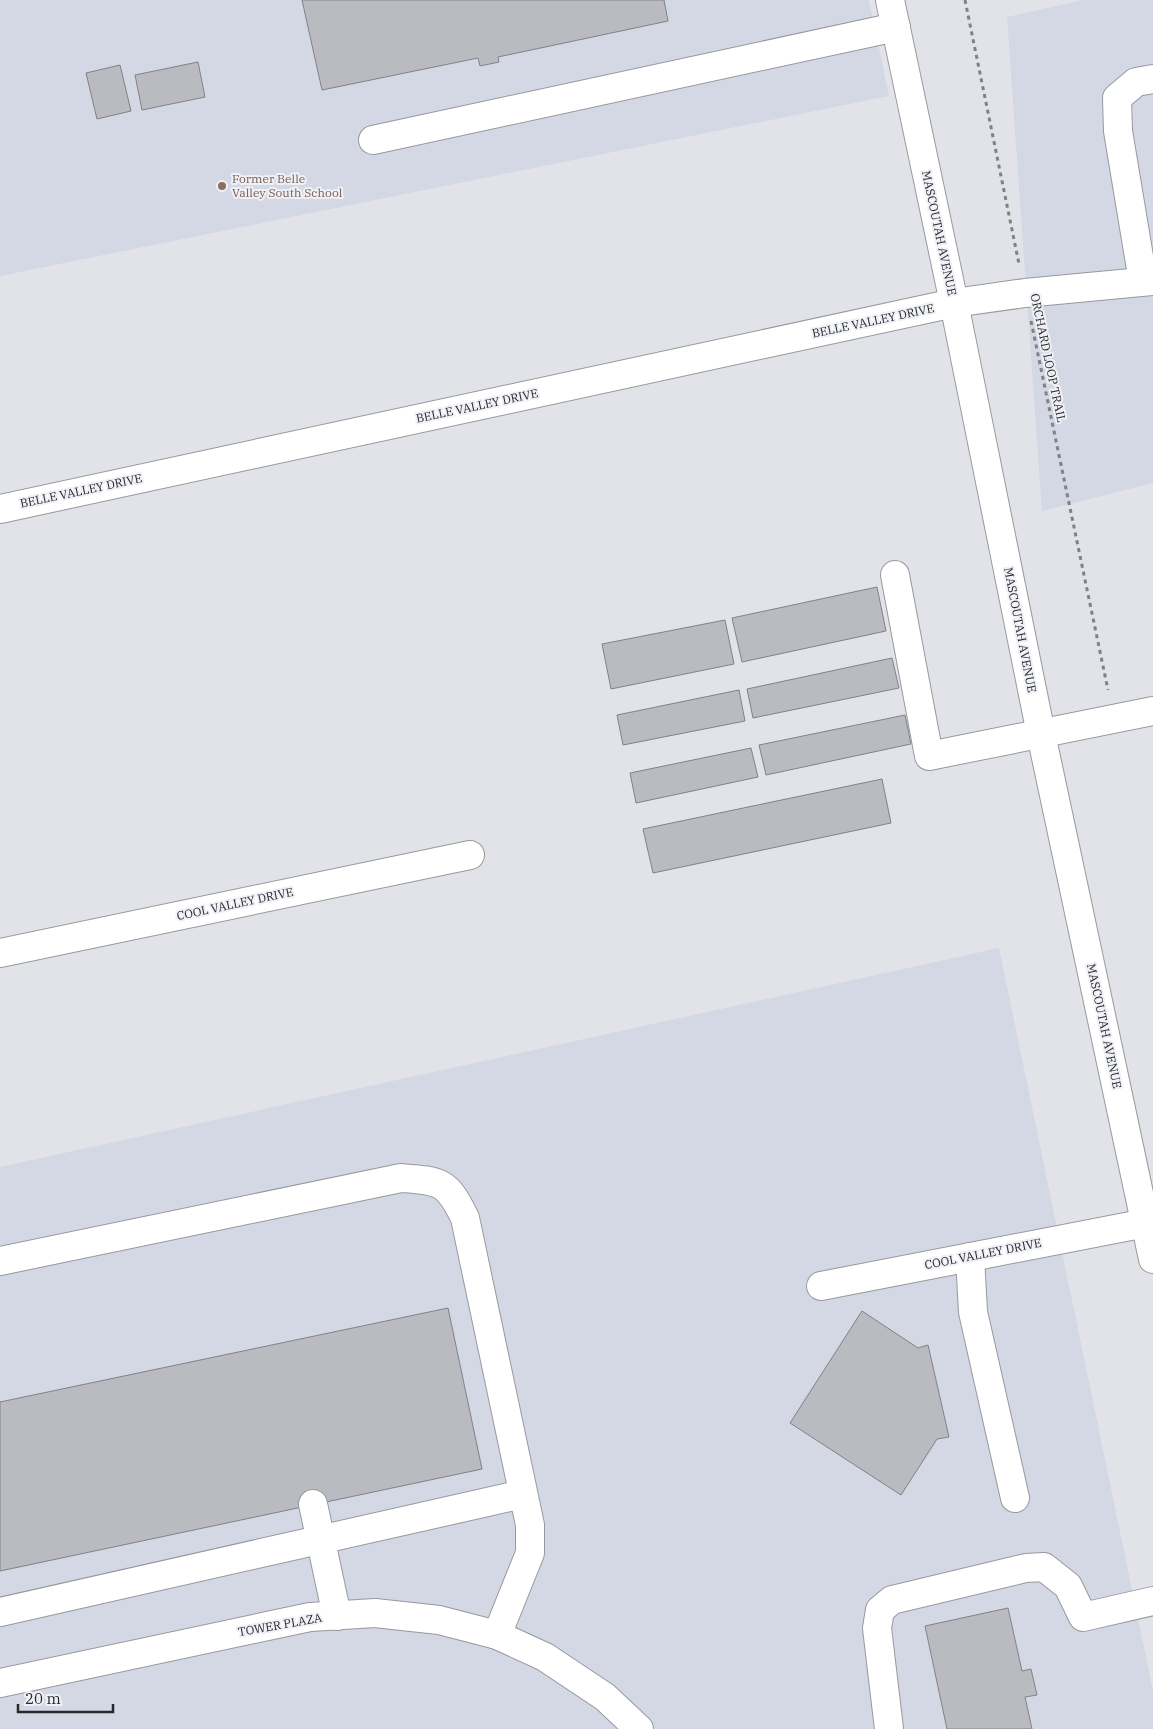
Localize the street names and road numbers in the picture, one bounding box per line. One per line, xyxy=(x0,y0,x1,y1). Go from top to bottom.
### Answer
street label: MASCOUTAH AVENUE xyxy=(919,169,960,297)
street label: ORCHARD LOOP TRAIL xyxy=(1027,292,1069,424)
street label: BELLE VALLEY DRIVE xyxy=(810,300,935,341)
street label: BELLE VALLEY DRIVE xyxy=(414,385,539,426)
street label: BELLE VALLEY DRIVE xyxy=(18,470,143,511)
street label: MASCOUTAH AVENUE xyxy=(1001,566,1040,694)
street label: COOL VALLEY DRIVE xyxy=(175,884,295,923)
street label: MASCOUTAH AVENUE xyxy=(1084,962,1125,1090)
street label: COOL VALLEY DRIVE xyxy=(923,1235,1043,1272)
street label: TOWER PLAZA xyxy=(237,1610,324,1639)

